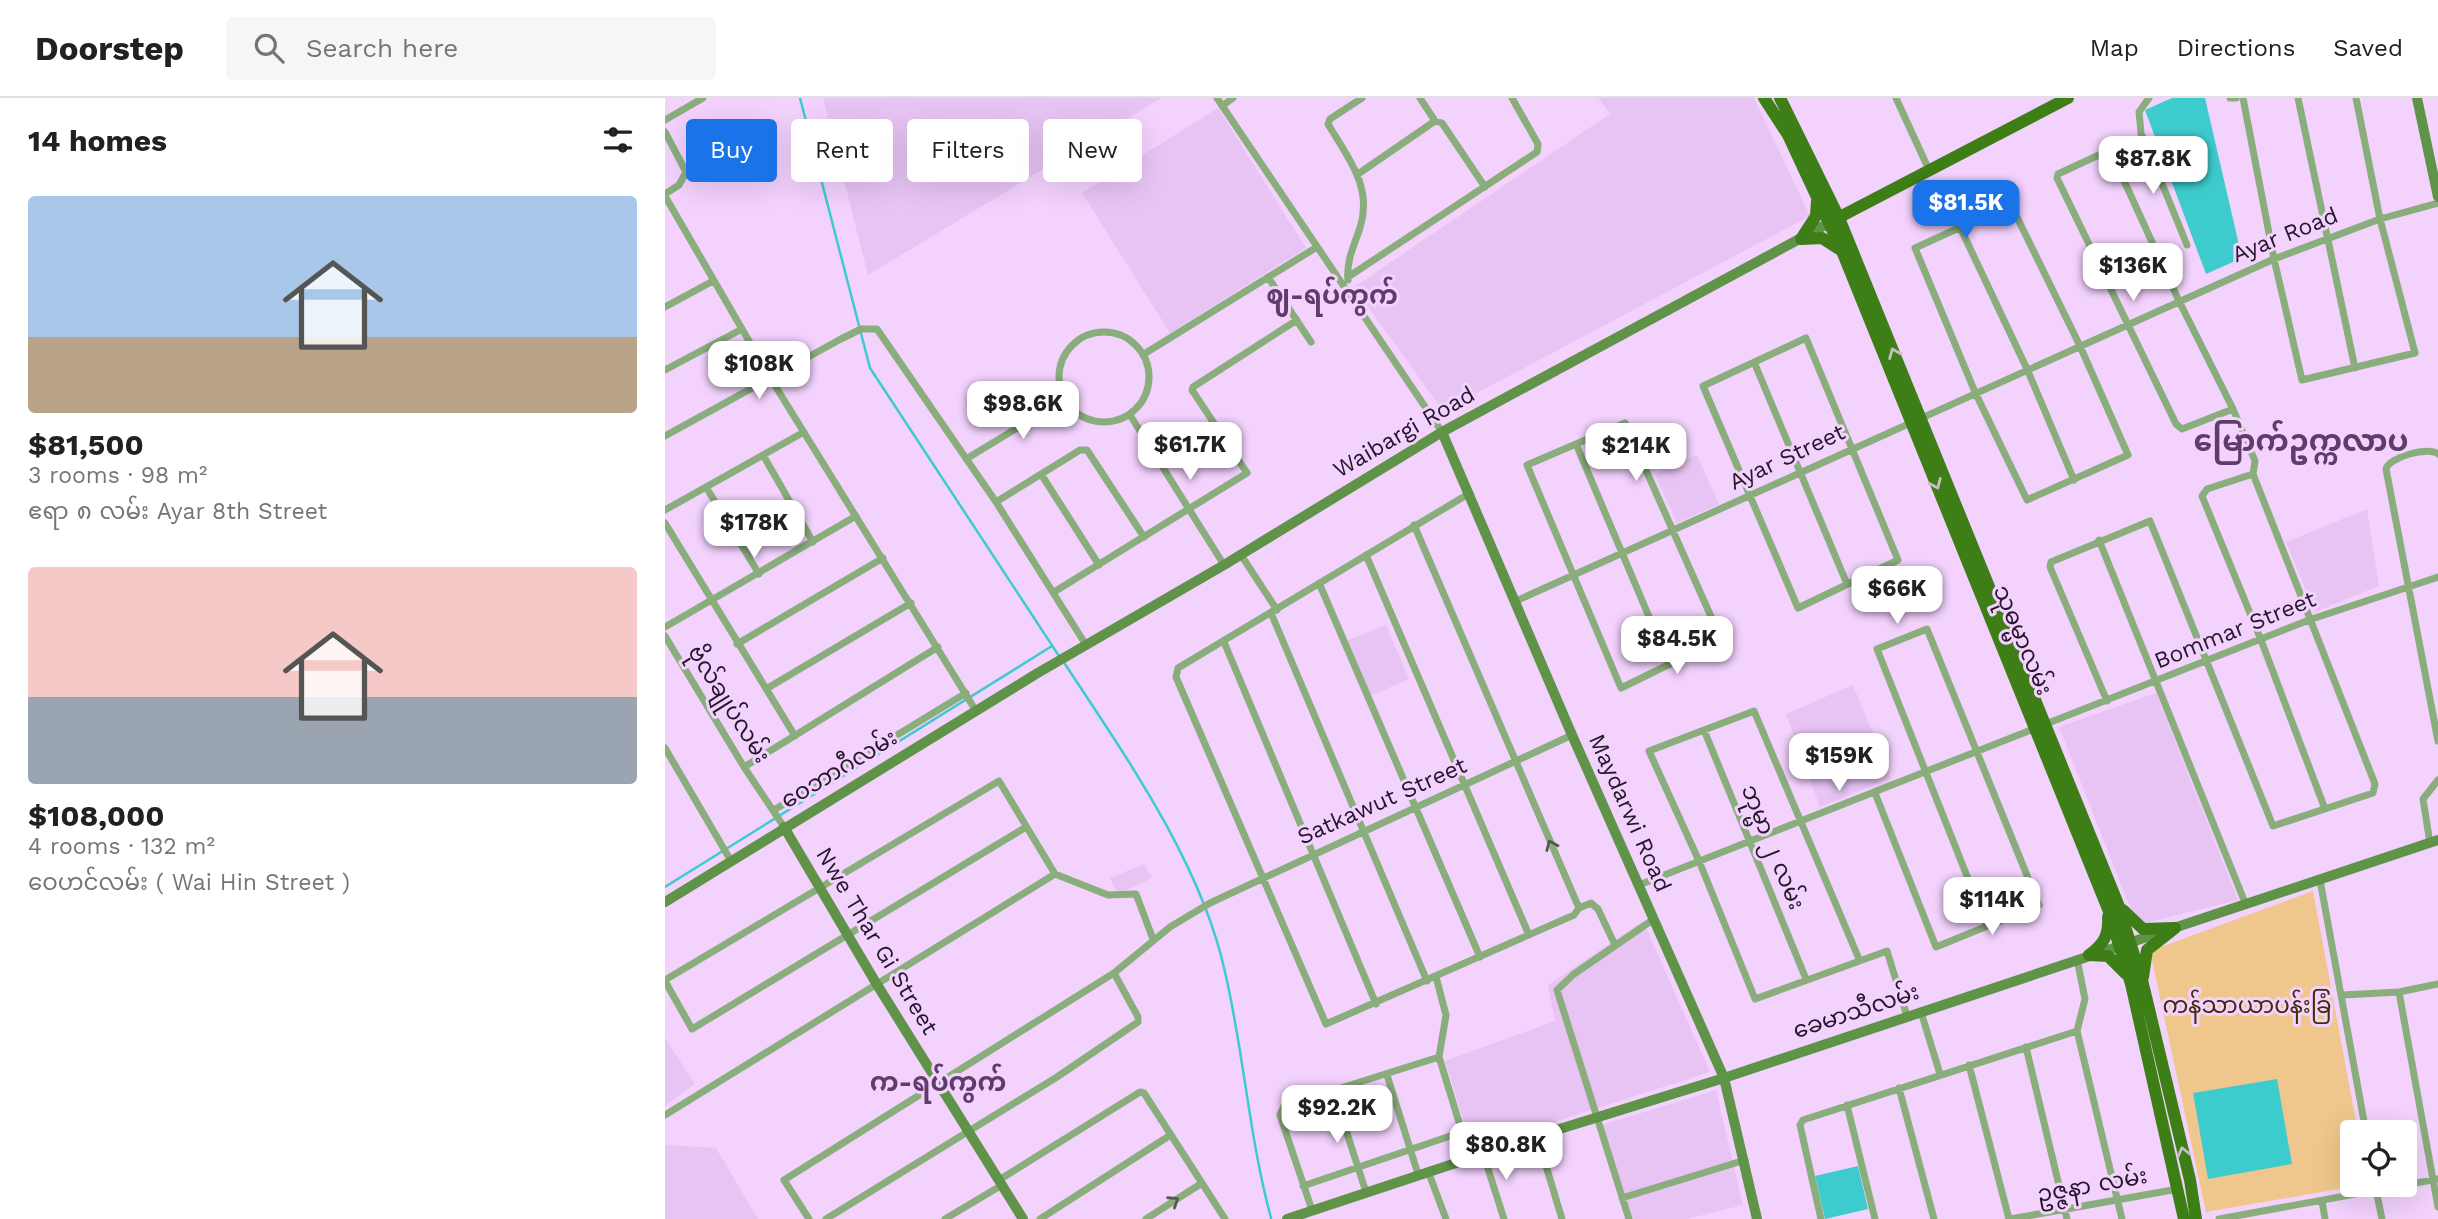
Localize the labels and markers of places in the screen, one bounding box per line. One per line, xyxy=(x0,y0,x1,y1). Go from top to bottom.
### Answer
pin: $87.8K xyxy=(2096,136,2210,196)
pin: $81.5K xyxy=(1909,180,2023,240)
pin: $136K xyxy=(2084,244,2182,303)
pin: $108K xyxy=(710,342,808,401)
pin: $98.6K xyxy=(966,382,1080,441)
pin: $61.7K xyxy=(1133,422,1247,482)
pin: $214K xyxy=(1587,424,1685,483)
pin: $178K xyxy=(705,500,803,560)
pin: $66K xyxy=(1856,566,1938,626)
pin: $84.5K xyxy=(1620,616,1734,676)
pin: $159K xyxy=(1790,734,1888,793)
pin: $114K xyxy=(1943,878,2041,937)
pin: $92.2K xyxy=(1280,1086,1394,1145)
pin: $80.8K xyxy=(1449,1122,1563,1182)

